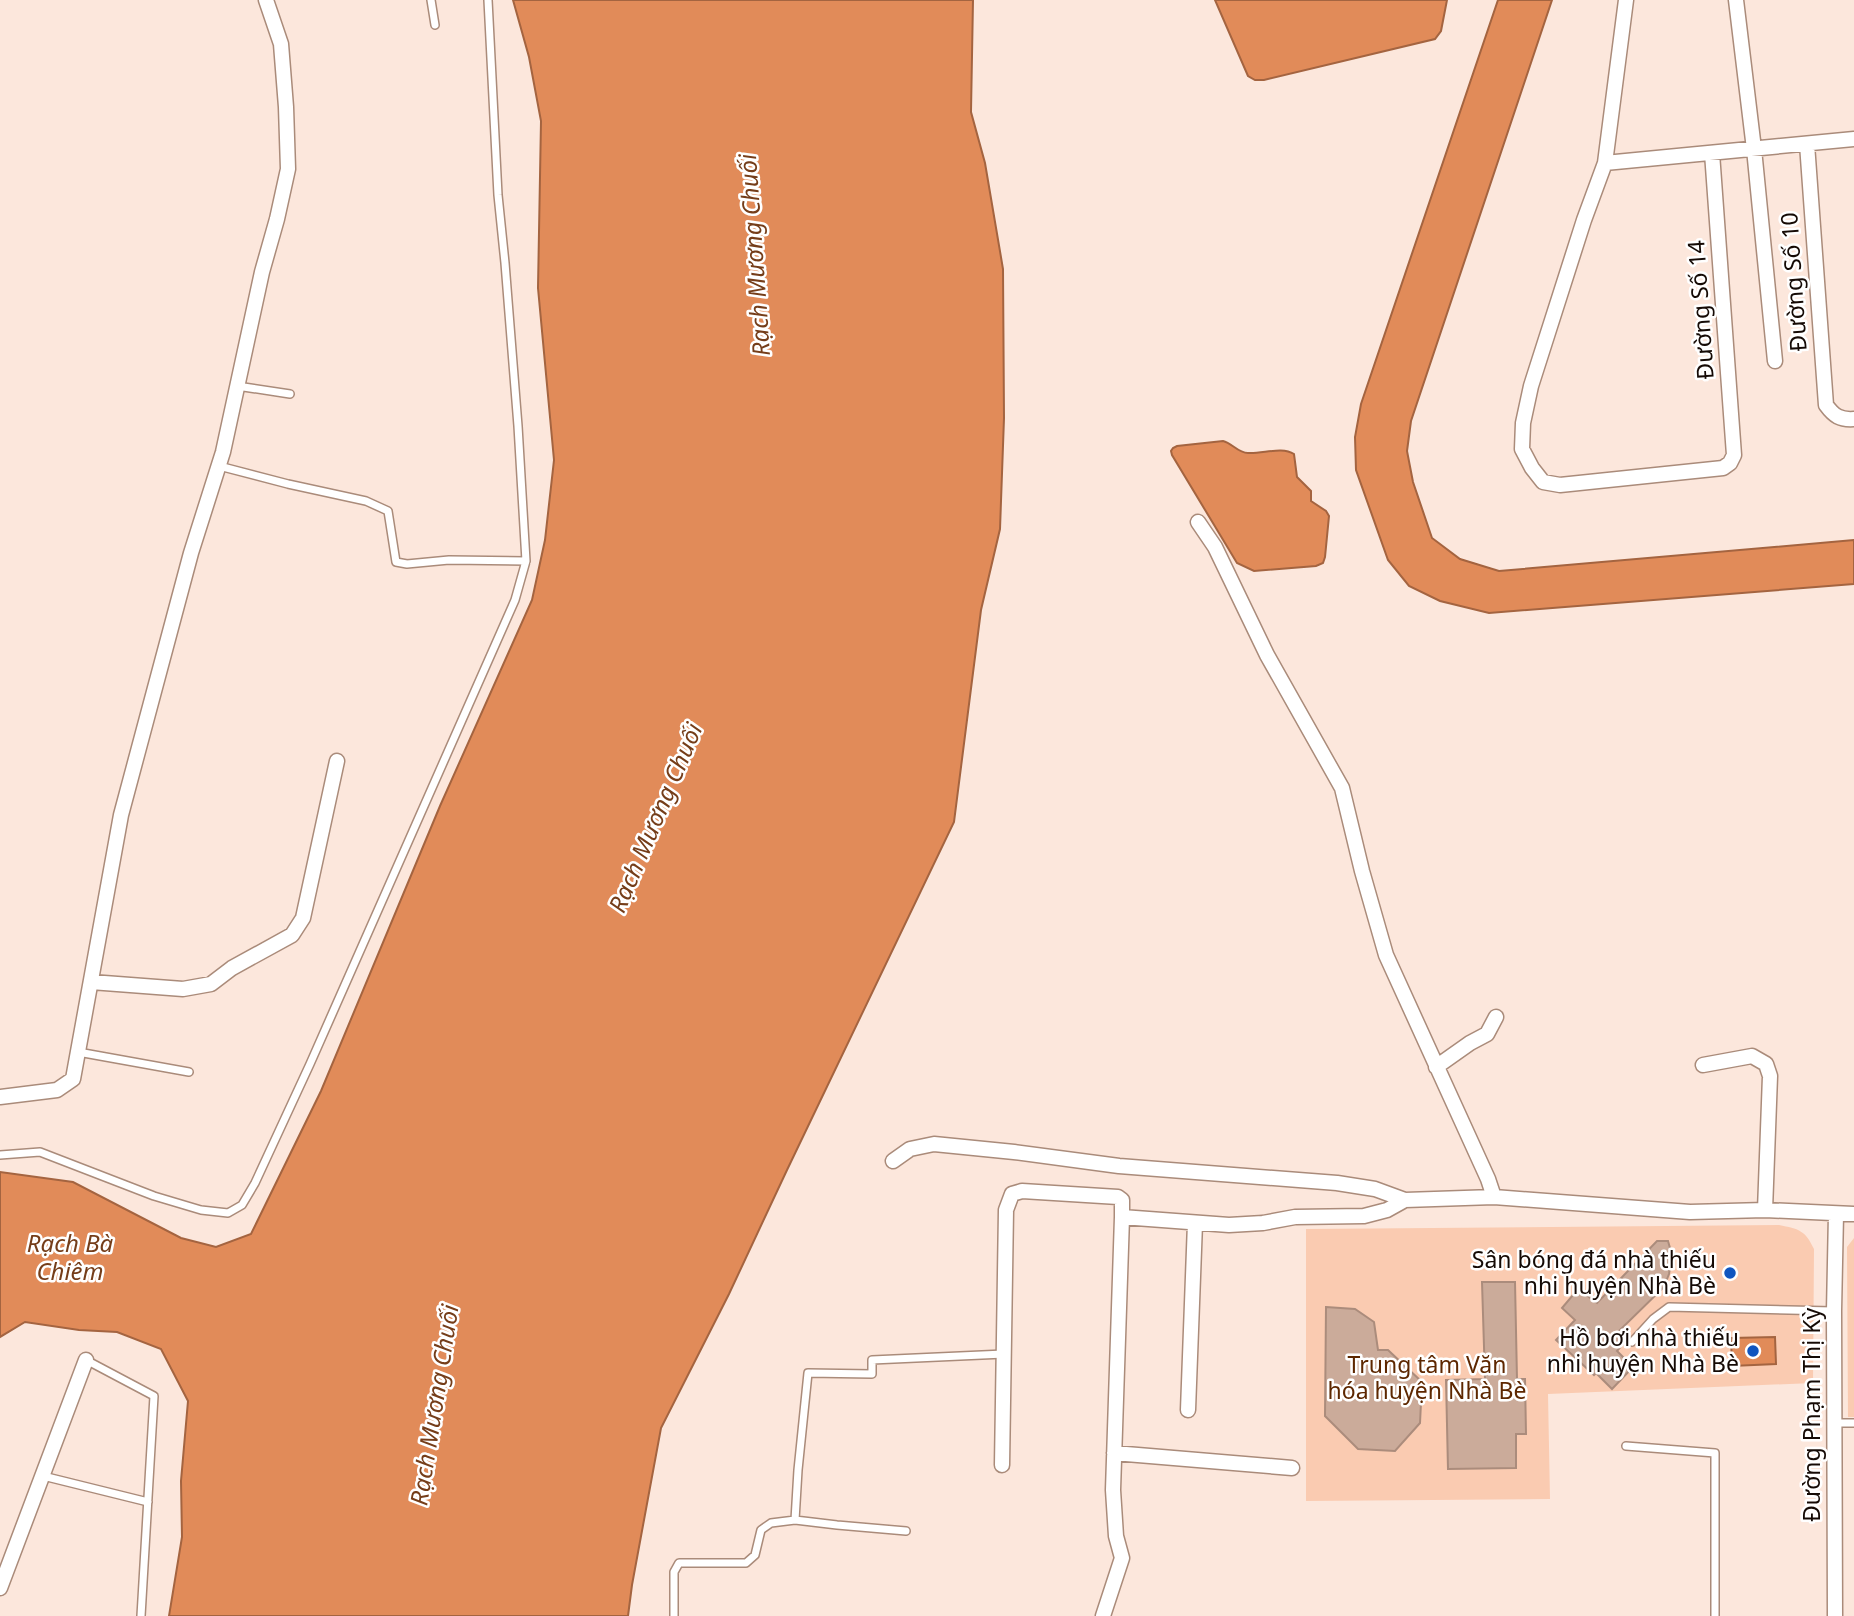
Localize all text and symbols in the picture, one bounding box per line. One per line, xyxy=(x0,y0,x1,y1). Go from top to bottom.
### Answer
water label: Rạch Mương Chuối xyxy=(730,152,777,357)
street label: Đường Số 10 xyxy=(1772,211,1814,353)
street label: Đường Số 14 xyxy=(1679,239,1721,381)
water label: Rạch Mương Chuối xyxy=(600,717,710,917)
water label: Rạch Bà Chiêm xyxy=(27,1226,114,1287)
place label: Sân bóng đá nhà thiếu nhi huyện Nhà Bè xyxy=(1472,1243,1716,1301)
marker: Sân bóng đá nhà thiếu nhi huyện Nhà Bè xyxy=(1722,1265,1738,1281)
water label: Rạch Mương Chuối xyxy=(401,1301,466,1508)
street label: Đường Phạm Thị Kỳ xyxy=(1795,1308,1827,1522)
place label: Hồ bơi nhà thiếu nhi huyện Nhà Bè xyxy=(1547,1321,1739,1379)
marker: Hồ bơi nhà thiếu nhi huyện Nhà Bè xyxy=(1745,1343,1761,1359)
park label: Trung tâm Văn hóa huyện Nhà Bè xyxy=(1328,1348,1526,1406)

